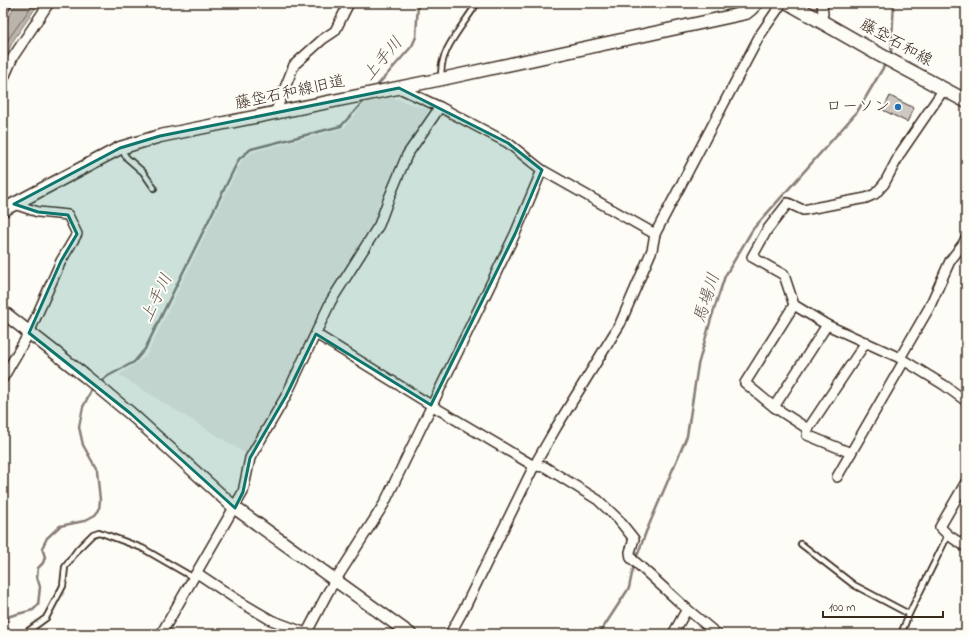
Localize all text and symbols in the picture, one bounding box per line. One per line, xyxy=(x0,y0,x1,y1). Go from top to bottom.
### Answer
street label: 藤垈石和線 xyxy=(855,13,937,73)
water label: 上手川 xyxy=(357,31,409,87)
street label: 藤垈石和線旧道 xyxy=(233,70,347,116)
place label: ローソン xyxy=(826,95,890,119)
marker: ローソン xyxy=(893,102,903,112)
water label: 上手川 xyxy=(135,270,179,326)
water label: 馬場川 xyxy=(687,270,727,326)
scale bar xyxy=(823,593,943,619)
text: 100 m xyxy=(829,599,856,617)

